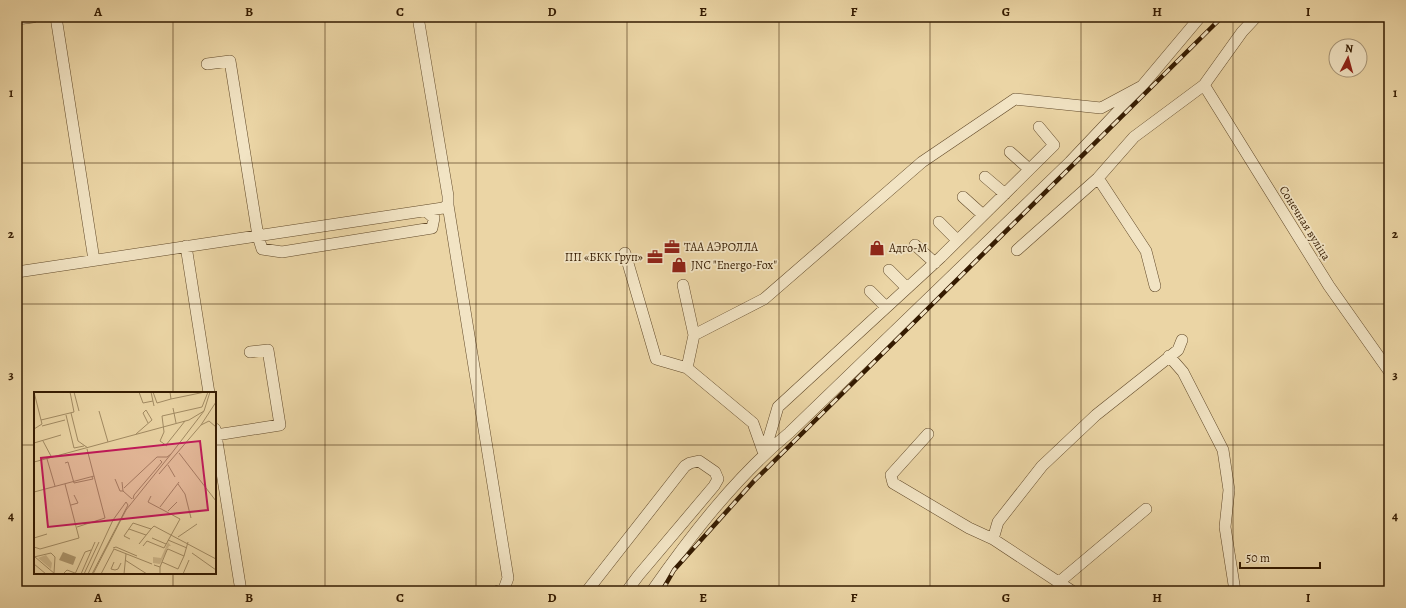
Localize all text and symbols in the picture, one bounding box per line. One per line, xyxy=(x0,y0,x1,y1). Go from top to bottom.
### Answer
text: A xyxy=(93,3,103,20)
text: B xyxy=(245,3,253,20)
text: C xyxy=(396,3,404,20)
text: D xyxy=(547,3,557,20)
text: E xyxy=(699,3,707,20)
text: F xyxy=(851,3,858,20)
text: G xyxy=(1002,3,1010,20)
text: H xyxy=(1152,3,1162,20)
text: I xyxy=(1306,3,1311,20)
north arrow xyxy=(1328,38,1368,78)
text: N xyxy=(1344,41,1354,56)
text: 1 xyxy=(9,84,14,101)
text: 1 xyxy=(1393,84,1398,101)
street label: Сонечная вуліца xyxy=(1276,183,1335,264)
text: 2 xyxy=(8,225,15,242)
text: 2 xyxy=(1392,225,1399,242)
office icon: ТАА АЭРОЛЛА xyxy=(663,238,681,256)
place label: ТАА АЭРОЛЛА xyxy=(684,239,759,255)
shop icon: Адго-М xyxy=(868,239,886,257)
place label: Адго-М xyxy=(888,240,927,256)
office icon: ПП «БКК Груп» xyxy=(646,248,664,266)
place label: ПП «БКК Груп» xyxy=(565,249,643,265)
shop icon: JNC "Energo-Fox" xyxy=(670,256,688,274)
place label: JNC "Energo-Fox" xyxy=(691,257,778,273)
text: 3 xyxy=(8,366,14,383)
text: 3 xyxy=(1392,366,1398,383)
inset map xyxy=(34,392,216,574)
text: 4 xyxy=(8,507,14,524)
text: 4 xyxy=(1392,507,1398,524)
scale bar xyxy=(1240,544,1320,570)
text: 50 m xyxy=(1246,550,1270,566)
text: A xyxy=(93,589,103,606)
text: B xyxy=(245,589,253,606)
text: C xyxy=(396,589,404,606)
text: D xyxy=(547,589,557,606)
text: E xyxy=(699,589,707,606)
text: F xyxy=(851,589,858,606)
text: G xyxy=(1002,589,1010,606)
text: H xyxy=(1152,589,1162,606)
text: I xyxy=(1306,589,1311,606)

